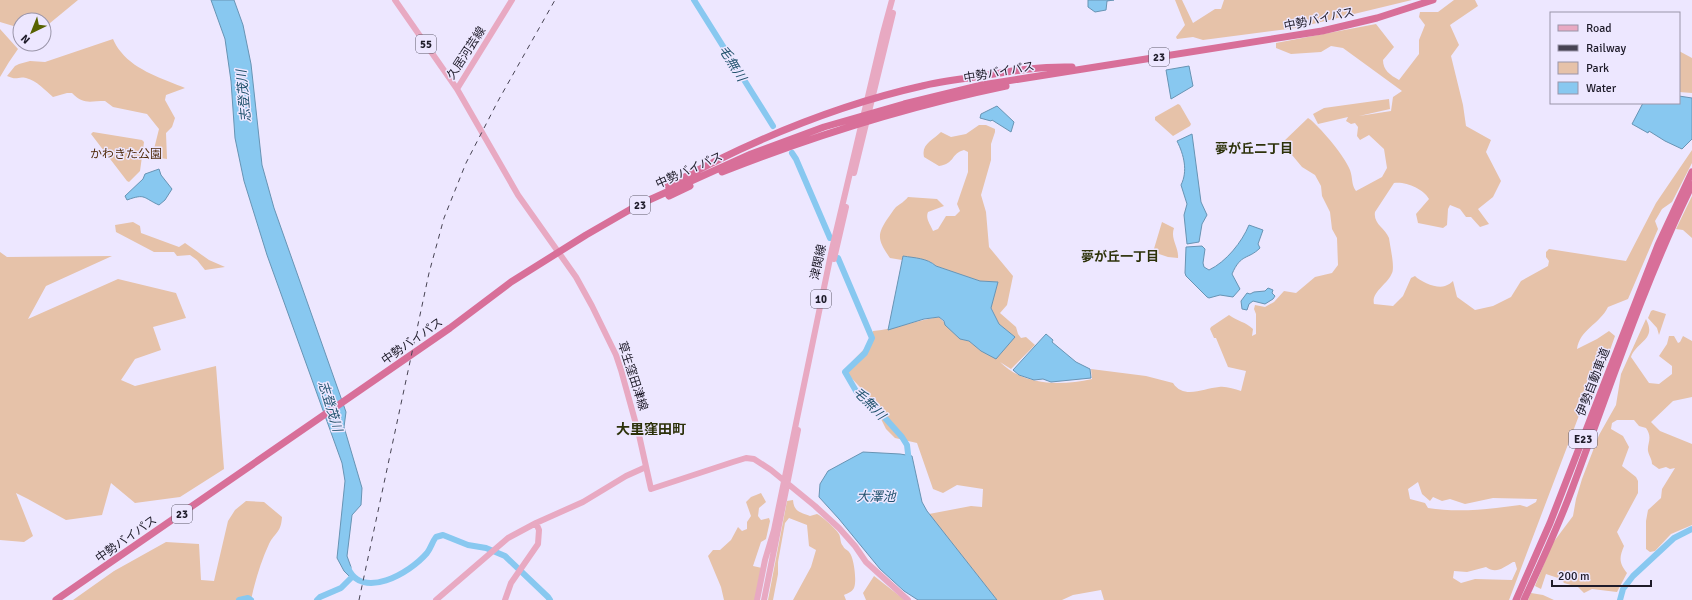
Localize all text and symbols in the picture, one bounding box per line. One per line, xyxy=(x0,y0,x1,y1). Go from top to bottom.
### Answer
street label: 中勢バイパス xyxy=(1282,5,1356,34)
north arrow xyxy=(12,12,52,52)
legend xyxy=(1550,12,1680,104)
text: Road xyxy=(1586,21,1612,36)
street label: 久居河芸線 xyxy=(444,24,489,83)
text: N xyxy=(18,32,33,46)
road number: 55 xyxy=(416,35,436,53)
text: Railway xyxy=(1586,41,1626,56)
water label: 毛無川 xyxy=(715,43,750,86)
road number: 23 xyxy=(1149,48,1169,66)
street label: 中勢バイパス xyxy=(962,59,1036,86)
text: Park xyxy=(1586,61,1609,76)
water label: 志登茂川 xyxy=(234,67,254,123)
text: Water xyxy=(1586,81,1617,96)
district label: 夢が丘二丁目 xyxy=(1215,141,1293,157)
park label: かわきた公園 xyxy=(90,147,162,162)
street label: 中勢バイパス xyxy=(653,149,725,192)
road number: 23 xyxy=(630,196,650,214)
street label: 津関線 xyxy=(807,243,830,281)
district label: 夢が丘一丁目 xyxy=(1081,249,1159,265)
road number: 10 xyxy=(811,290,831,308)
street label: 中勢バイパス xyxy=(379,315,446,368)
street label: 草生窪田津線 xyxy=(614,340,651,413)
street label: 伊勢自動車道 xyxy=(1574,346,1613,418)
water label: 志登茂川 xyxy=(315,379,346,435)
water label: 毛無川 xyxy=(850,384,890,425)
district label: 大里窪田町 xyxy=(616,421,686,438)
road number: E23 xyxy=(1569,430,1597,448)
water label: 大澤池 xyxy=(856,489,897,505)
road number: 23 xyxy=(172,505,192,523)
street label: 中勢バイパス xyxy=(93,513,160,566)
scale bar xyxy=(1552,562,1651,588)
text: 200 m xyxy=(1558,569,1590,584)

